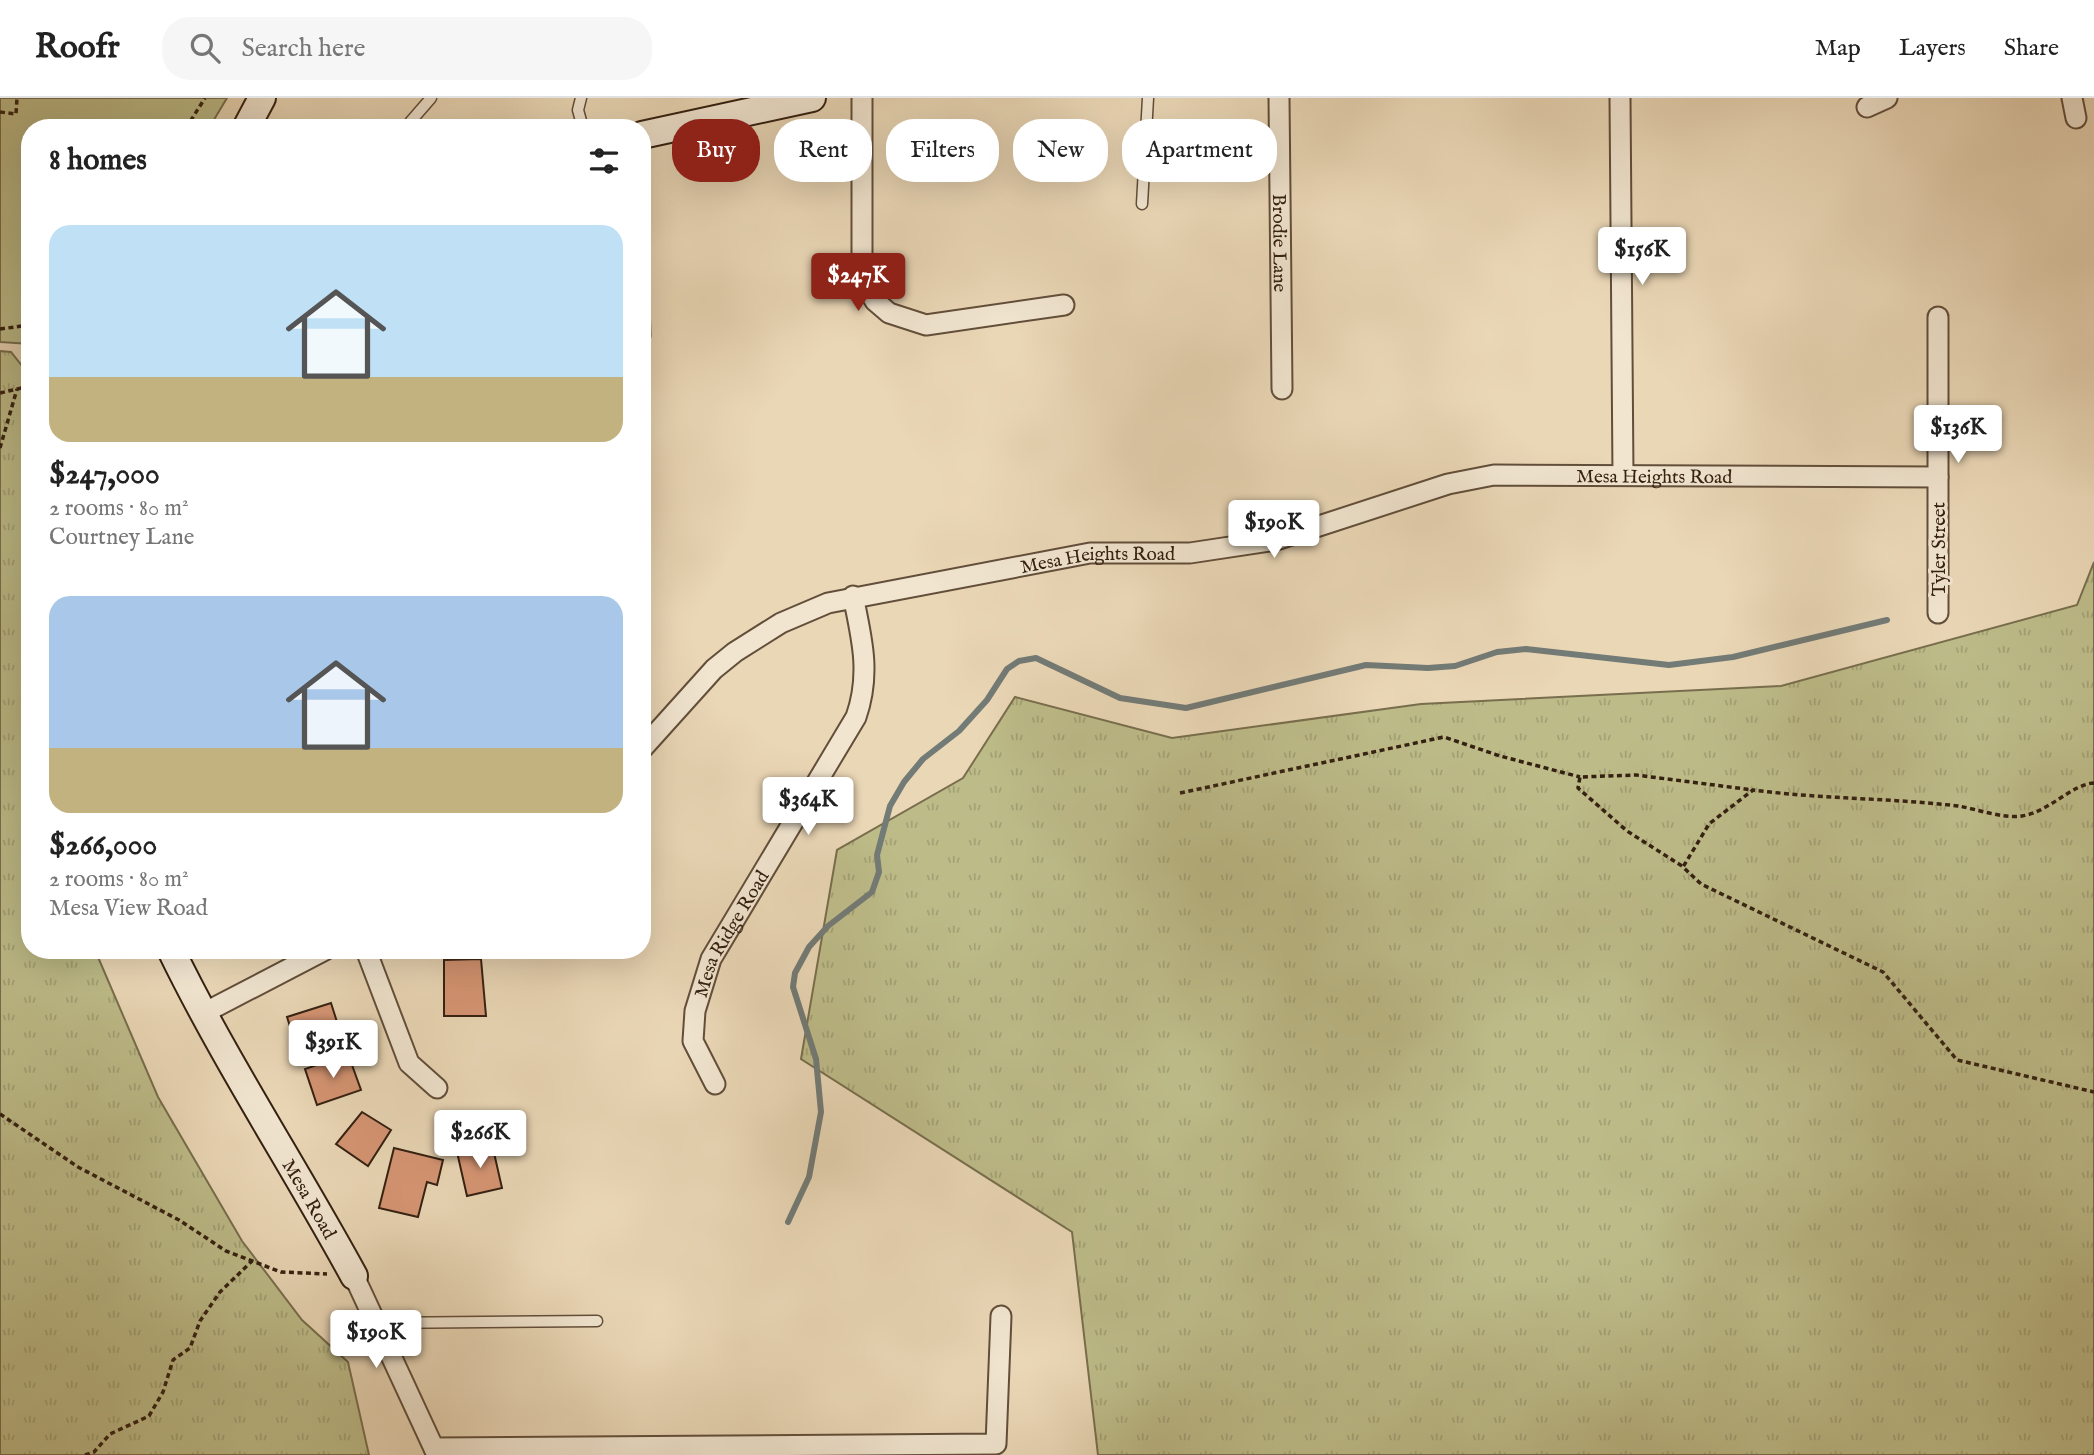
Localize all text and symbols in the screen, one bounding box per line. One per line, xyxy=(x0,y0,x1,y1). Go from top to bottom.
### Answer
search box xyxy=(162,17,652,80)
text: Roofr xyxy=(35,27,120,69)
icon: search xyxy=(186,29,224,67)
text: Search here xyxy=(242,32,365,65)
text: Map xyxy=(1815,33,1861,64)
text: Layers xyxy=(1899,33,1966,64)
text: Share xyxy=(2004,33,2059,64)
chip: Buy xyxy=(672,119,760,182)
chip: Rent xyxy=(774,119,872,182)
chip: Filters xyxy=(886,119,999,182)
chip: New xyxy=(1013,119,1108,182)
chip: Apartment xyxy=(1122,119,1277,182)
text: 8 homes xyxy=(49,142,147,180)
icon: filters xyxy=(585,142,623,180)
street label: Brodie Lane xyxy=(1266,194,1291,293)
pin: $156K xyxy=(1593,228,1691,287)
text: $156K xyxy=(1614,235,1670,264)
pin: $247K xyxy=(809,254,907,313)
text: $247K xyxy=(827,261,889,290)
icon: home xyxy=(273,271,399,397)
pin: $136K xyxy=(1909,406,2007,465)
text: $136K xyxy=(1930,413,1986,442)
text: $247,000 xyxy=(49,456,160,494)
street label: Mesa Heights Road xyxy=(1576,465,1733,490)
text: 2 rooms · 80 m² xyxy=(49,494,189,523)
pin: $190K xyxy=(1225,500,1323,560)
street label: Tyler Street xyxy=(1928,501,1952,596)
text: $190K xyxy=(1244,508,1304,537)
text: Courtney Lane xyxy=(49,523,194,552)
street label: Mesa Heights Road xyxy=(1018,543,1176,580)
icon: home xyxy=(273,642,399,768)
pin: $364K xyxy=(759,778,857,837)
text: $364K xyxy=(779,785,837,814)
text: $266,000 xyxy=(49,827,157,865)
text: 2 rooms · 80 m² xyxy=(49,865,189,894)
street label: Mesa Ridge Road xyxy=(690,866,776,1001)
text: Mesa View Road xyxy=(49,894,208,923)
pin: $391K xyxy=(284,1020,382,1080)
text: $391K xyxy=(305,1028,361,1057)
pin: $266K xyxy=(431,1110,529,1170)
text: $266K xyxy=(450,1118,510,1147)
street label: Mesa Road xyxy=(276,1155,341,1245)
pin: $190K xyxy=(327,1310,425,1370)
text: $190K xyxy=(346,1318,406,1347)

